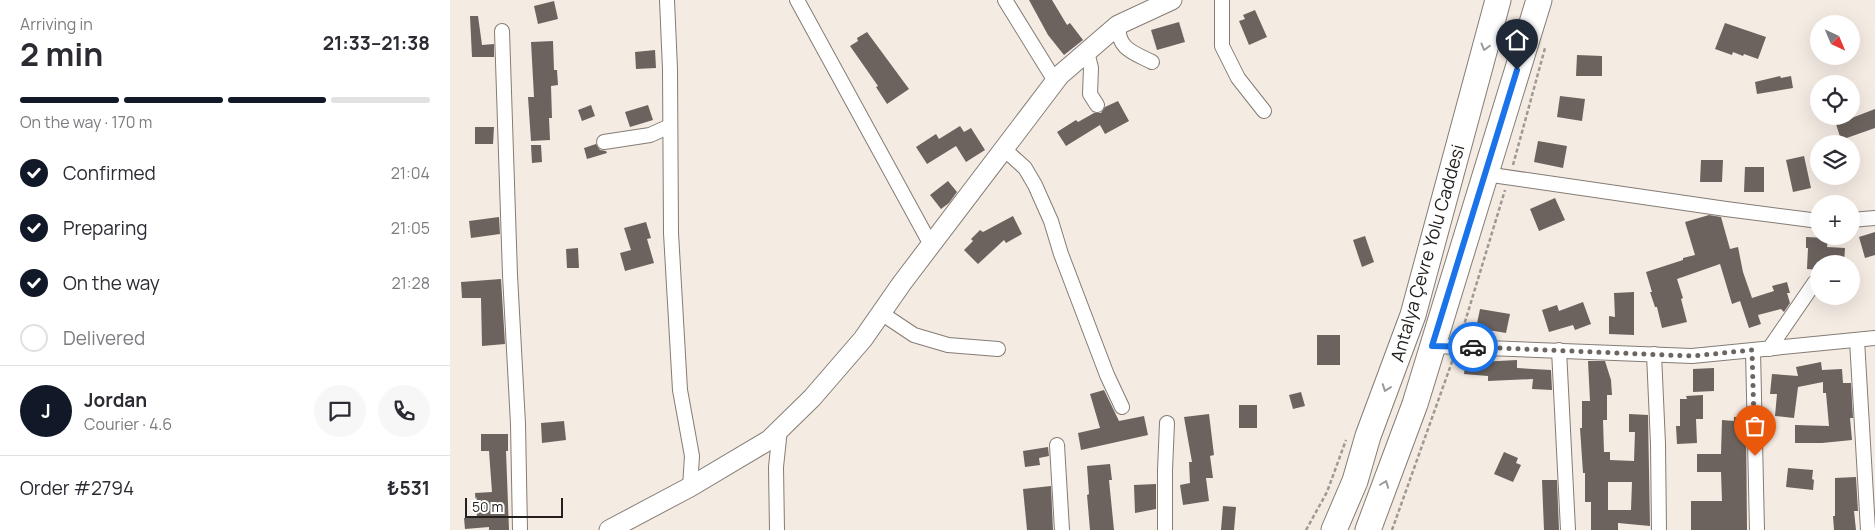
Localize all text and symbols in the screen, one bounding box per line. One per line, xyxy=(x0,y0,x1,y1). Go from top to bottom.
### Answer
text: Arriving in xyxy=(20,13,93,35)
north arrow xyxy=(1810,15,1860,65)
map controls xyxy=(1810,15,1860,305)
pin xyxy=(1496,19,1538,70)
icon: home xyxy=(1503,26,1531,54)
text: 21:33–21:38 xyxy=(323,30,430,56)
text: 2 min xyxy=(20,32,103,76)
one-way arrow xyxy=(1480,43,1491,52)
button: locate xyxy=(1810,75,1860,125)
text: On the way · 170 m xyxy=(20,111,152,133)
button: layers xyxy=(1810,135,1860,185)
street label: Antalya Çevre Yolu Caddesi xyxy=(1384,142,1470,364)
icon: check xyxy=(20,159,48,187)
text: Confirmed xyxy=(63,160,156,186)
text: 21:04 xyxy=(391,162,430,184)
button: + xyxy=(1810,195,1860,245)
icon: check xyxy=(20,214,48,242)
text: Preparing xyxy=(63,215,148,241)
text: 21:05 xyxy=(391,217,430,239)
button: − xyxy=(1810,255,1860,305)
icon: check xyxy=(20,269,48,297)
text: On the way xyxy=(63,270,160,296)
text: 21:28 xyxy=(391,272,430,294)
courier xyxy=(1448,322,1498,372)
text: Delivered xyxy=(63,325,145,351)
icon: car xyxy=(1459,333,1487,361)
one-way arrow xyxy=(1382,383,1392,392)
button: chat xyxy=(314,385,366,437)
button: phone xyxy=(378,385,430,437)
text: Jordan xyxy=(84,387,147,413)
text: J xyxy=(41,398,51,424)
pin xyxy=(1734,405,1776,456)
icon: bag xyxy=(1741,412,1769,440)
text: Courier · 4.6 xyxy=(84,413,172,435)
text: Order #2794 xyxy=(20,475,134,501)
text: ₺531 xyxy=(387,475,430,501)
one-way arrow xyxy=(1379,481,1389,489)
scale bar xyxy=(465,495,562,518)
text: 50 m xyxy=(472,497,503,516)

